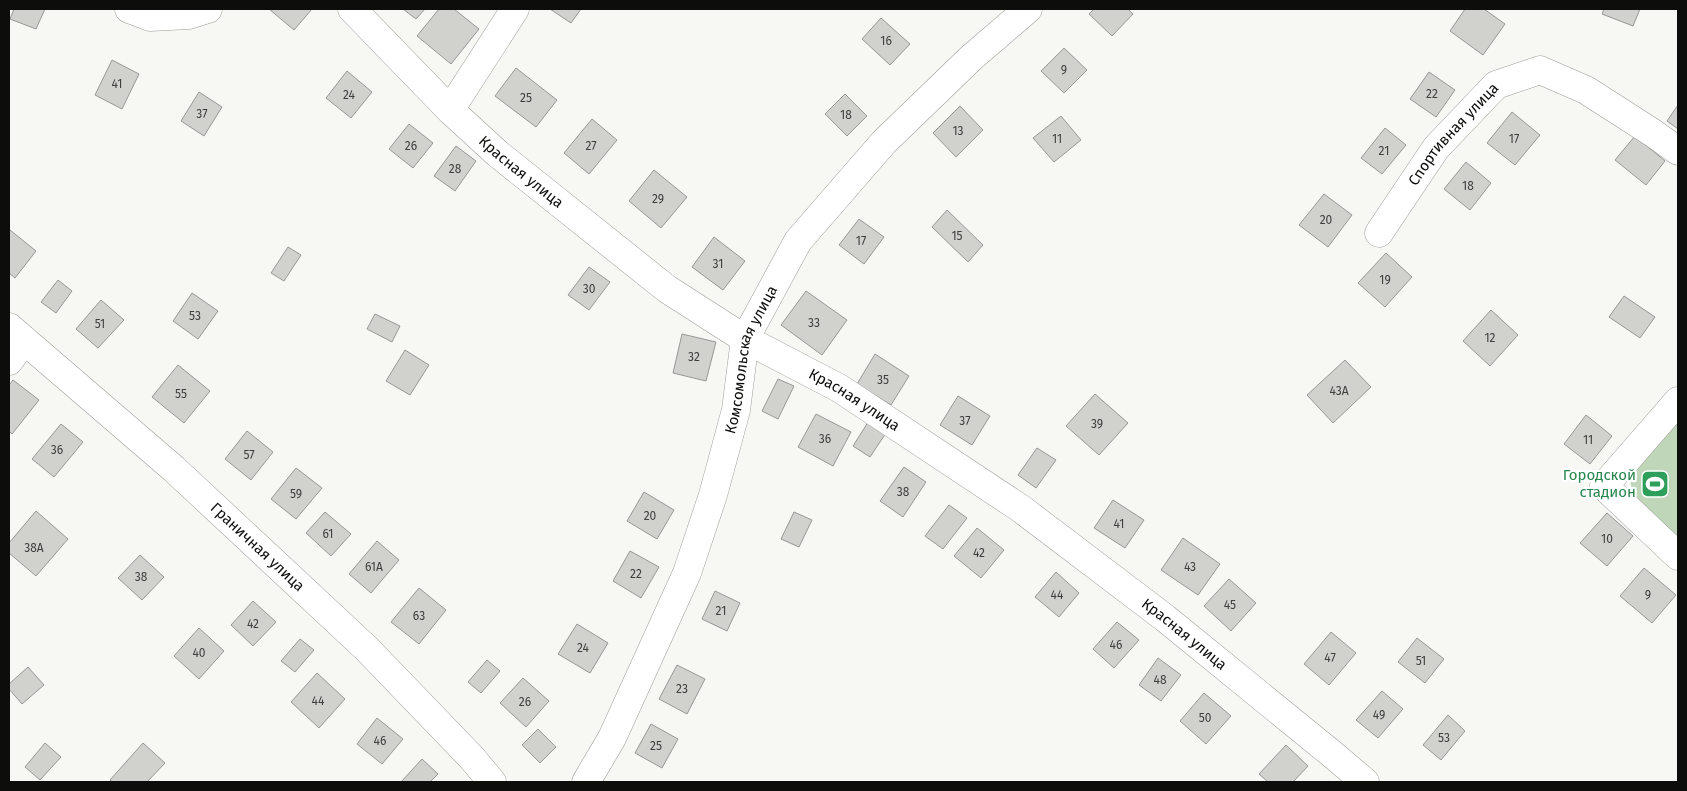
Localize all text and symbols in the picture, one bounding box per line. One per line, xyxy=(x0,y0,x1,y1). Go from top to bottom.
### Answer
house number: 16 xyxy=(880,34,892,48)
house number: 9 xyxy=(1061,63,1067,77)
house number: 41 xyxy=(112,77,122,91)
street label: Спортивная улица xyxy=(1404,79,1502,189)
house number: 22 xyxy=(1426,87,1438,101)
house number: 24 xyxy=(343,88,356,102)
house number: 25 xyxy=(520,91,532,105)
house number: 37 xyxy=(196,107,208,121)
house number: 18 xyxy=(840,108,852,122)
house number: 13 xyxy=(952,124,964,138)
street label: Красная улица xyxy=(475,132,567,212)
house number: 11 xyxy=(1052,132,1062,146)
house number: 17 xyxy=(1509,132,1519,146)
house number: 26 xyxy=(405,139,417,153)
house number: 27 xyxy=(585,139,597,153)
house number: 21 xyxy=(1379,144,1389,158)
house number: 28 xyxy=(449,162,462,176)
house number: 18 xyxy=(1462,179,1474,193)
house number: 29 xyxy=(652,192,664,206)
house number: 20 xyxy=(1320,213,1333,227)
house number: 15 xyxy=(951,229,963,243)
house number: 17 xyxy=(856,234,866,248)
house number: 31 xyxy=(713,257,723,271)
house number: 19 xyxy=(1379,273,1391,287)
house number: 30 xyxy=(583,282,596,296)
street label: Комсомольская улица xyxy=(721,282,781,436)
house number: 53 xyxy=(189,309,201,323)
house number: 33 xyxy=(808,316,820,330)
house number: 51 xyxy=(95,317,105,331)
house number: 12 xyxy=(1484,331,1496,345)
house number: 32 xyxy=(688,350,700,364)
street label: Красная улица xyxy=(806,365,903,435)
house number: 35 xyxy=(877,373,889,387)
house number: 43А xyxy=(1329,384,1349,398)
house number: 55 xyxy=(175,387,187,401)
house number: 37 xyxy=(959,414,971,428)
house number: 39 xyxy=(1091,417,1103,431)
house number: 36 xyxy=(819,432,831,446)
house number: 11 xyxy=(1583,433,1593,447)
house number: 36 xyxy=(51,443,63,457)
house number: 57 xyxy=(243,448,255,462)
place label: Городской стадион xyxy=(1563,466,1636,501)
sports icon: Городской стадион xyxy=(1640,469,1670,499)
house number: 38 xyxy=(897,485,910,499)
house number: 59 xyxy=(290,487,302,501)
street label: Граничная улица xyxy=(207,499,308,595)
house number: 20 xyxy=(644,509,657,523)
house number: 41 xyxy=(1114,517,1124,531)
house number: 61 xyxy=(322,527,334,541)
house number: 10 xyxy=(1601,532,1613,546)
house number: 38А xyxy=(24,541,44,555)
house number: 42 xyxy=(973,546,985,560)
house number: 61А xyxy=(365,560,383,574)
house number: 43 xyxy=(1184,560,1196,574)
house number: 22 xyxy=(630,567,642,581)
house number: 38 xyxy=(135,570,148,584)
house number: 44 xyxy=(1051,588,1064,602)
house number: 9 xyxy=(1645,588,1651,602)
street label: Красная улица xyxy=(1138,594,1230,674)
house number: 45 xyxy=(1224,598,1236,612)
house number: 21 xyxy=(716,604,726,618)
house number: 63 xyxy=(413,609,425,623)
house number: 42 xyxy=(247,617,259,631)
house number: 46 xyxy=(1110,638,1122,652)
house number: 24 xyxy=(577,641,590,655)
house number: 40 xyxy=(192,646,206,660)
house number: 47 xyxy=(1324,651,1336,665)
house number: 51 xyxy=(1416,654,1426,668)
house number: 48 xyxy=(1154,673,1167,687)
house number: 23 xyxy=(676,682,688,696)
house number: 44 xyxy=(312,694,325,708)
house number: 26 xyxy=(519,695,531,709)
house number: 49 xyxy=(1373,708,1385,722)
house number: 50 xyxy=(1199,711,1212,725)
house number: 53 xyxy=(1438,731,1450,745)
house number: 46 xyxy=(374,734,386,748)
house number: 25 xyxy=(650,739,662,753)

